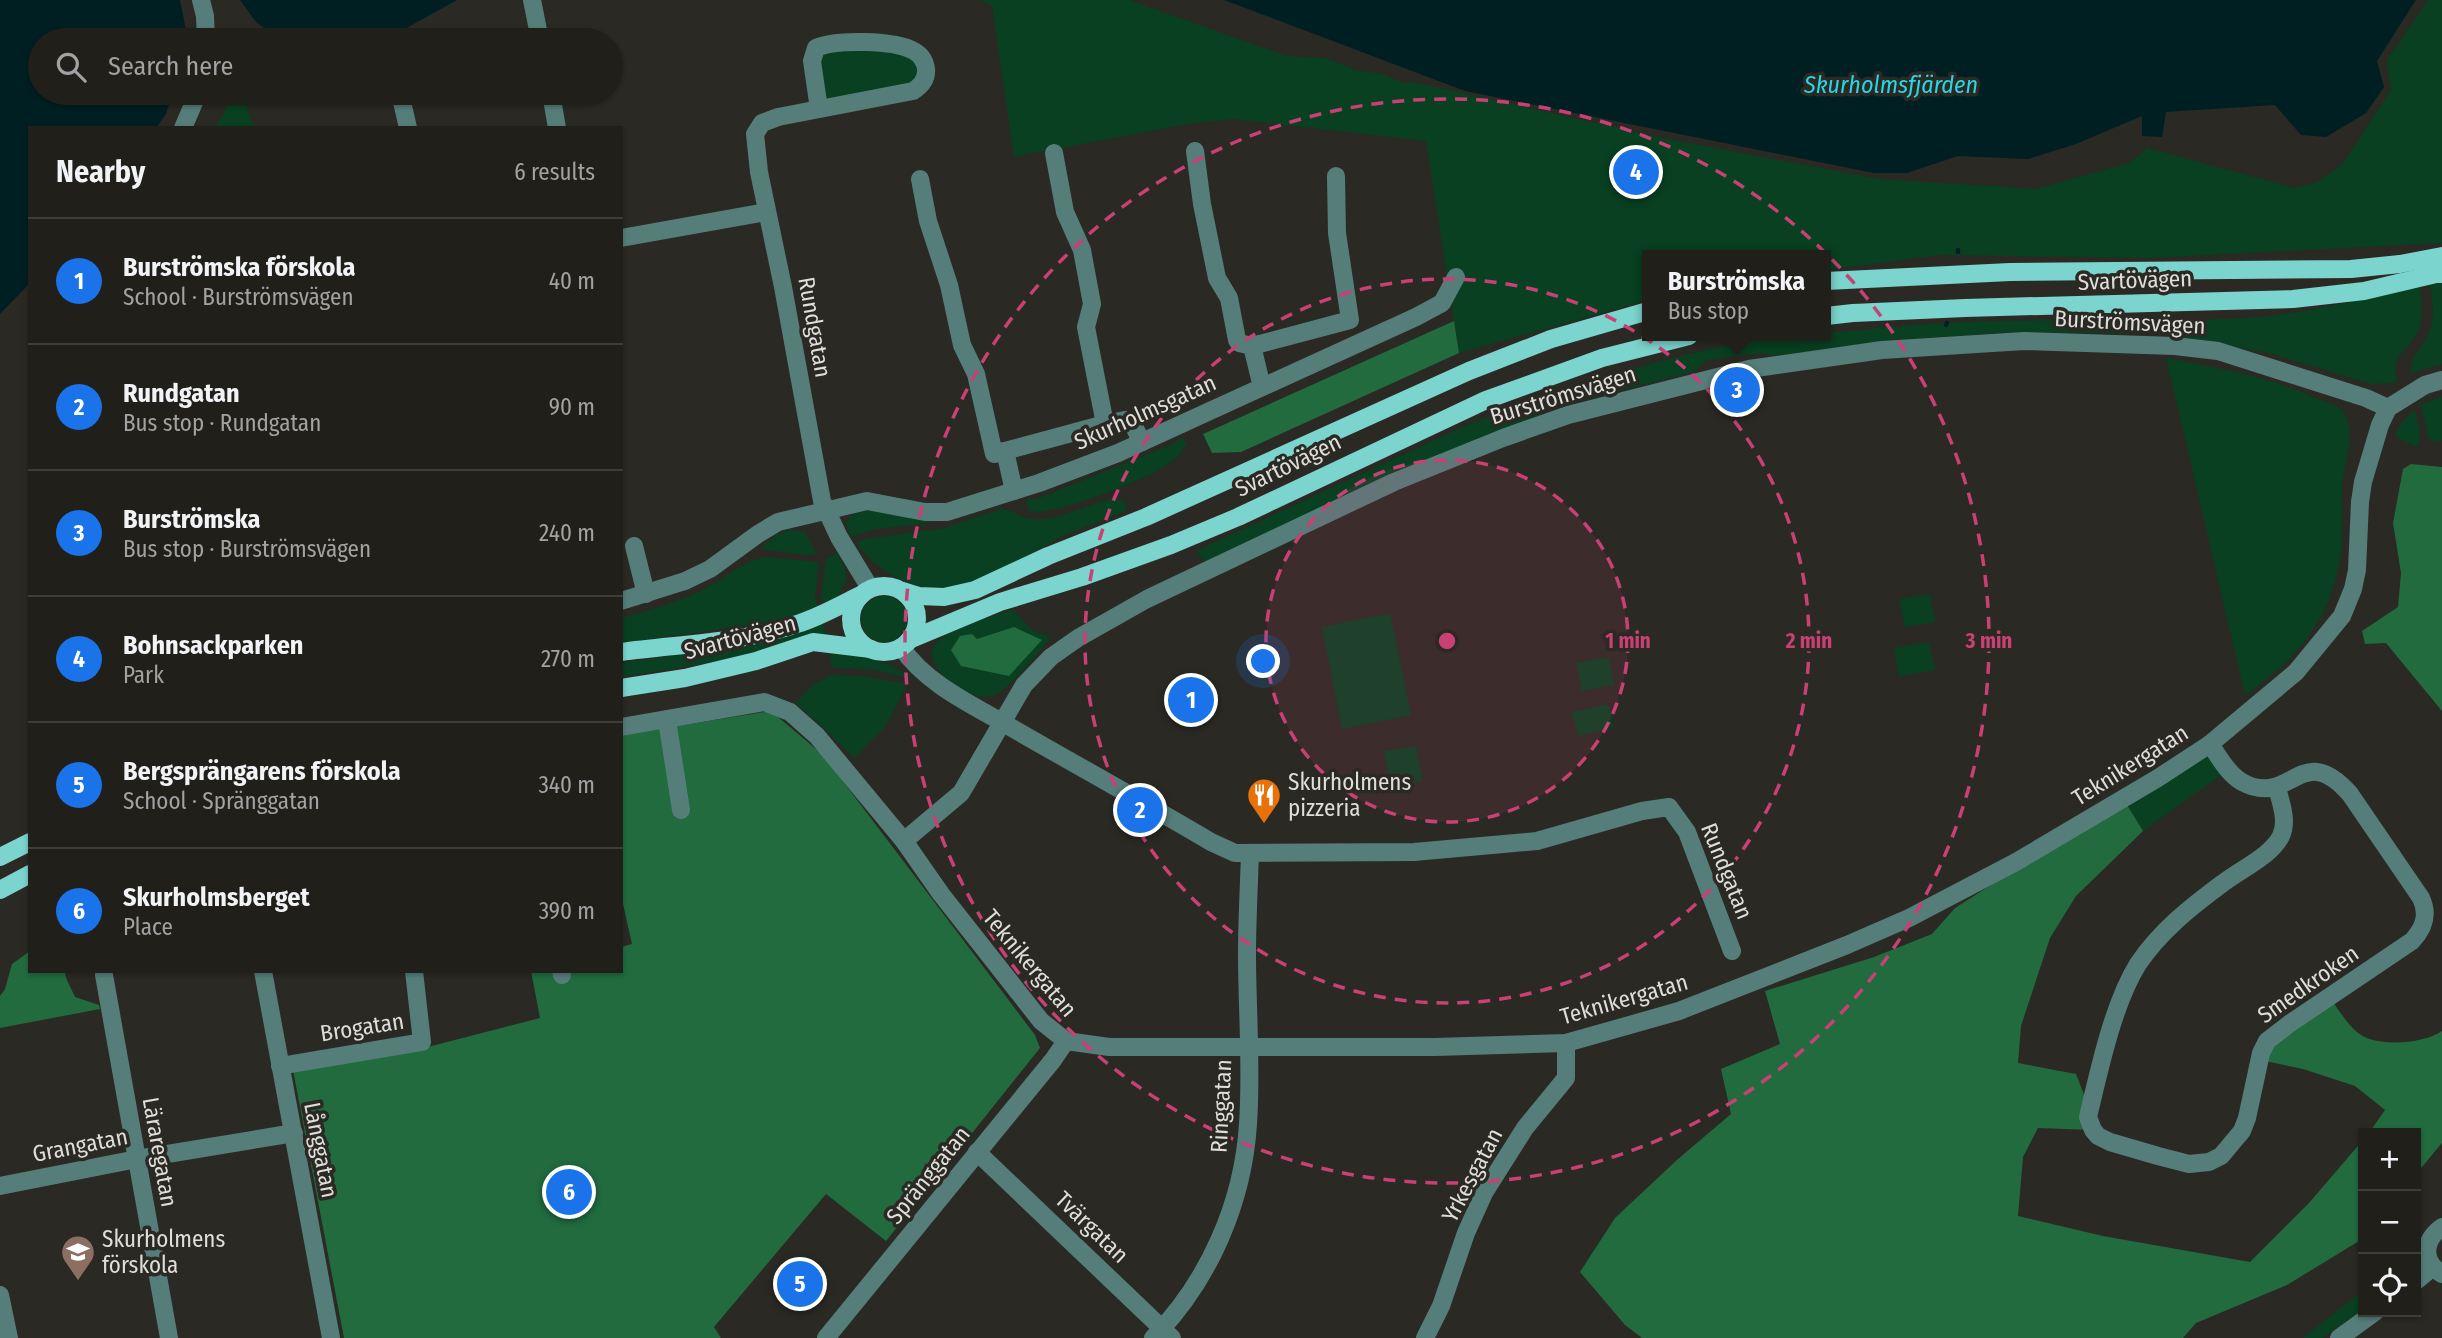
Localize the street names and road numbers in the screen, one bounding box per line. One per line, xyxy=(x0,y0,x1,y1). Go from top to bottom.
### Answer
street label: Svartövägen xyxy=(2077,264,2193,296)
street label: Rundgatan xyxy=(792,275,838,379)
street label: Burströmsvägen xyxy=(2054,304,2206,340)
street label: Burströmsvägen xyxy=(1487,360,1639,430)
street label: Skurholmsgatan xyxy=(1070,368,1220,456)
street label: Svartövägen xyxy=(1230,427,1346,503)
street label: Svartövägen xyxy=(681,609,799,665)
street label: Teknikergatan xyxy=(2067,718,2193,812)
street label: Rundgatan xyxy=(1695,819,1759,923)
street label: Teknikergatan xyxy=(977,904,1083,1022)
street label: Smedkroken xyxy=(2252,939,2364,1029)
street label: Teknikergatan xyxy=(1557,967,1691,1031)
street label: Brogatan xyxy=(318,1007,406,1047)
street label: Ringgatan xyxy=(1205,1059,1237,1153)
street label: Läraregatan xyxy=(137,1095,183,1209)
street label: Långgatan xyxy=(298,1100,344,1200)
street label: Spränggatan xyxy=(880,1121,976,1229)
street label: Grangatan xyxy=(30,1122,130,1168)
street label: Yrkesgatan xyxy=(1436,1123,1508,1227)
street label: Tvärgatan xyxy=(1050,1185,1134,1269)

